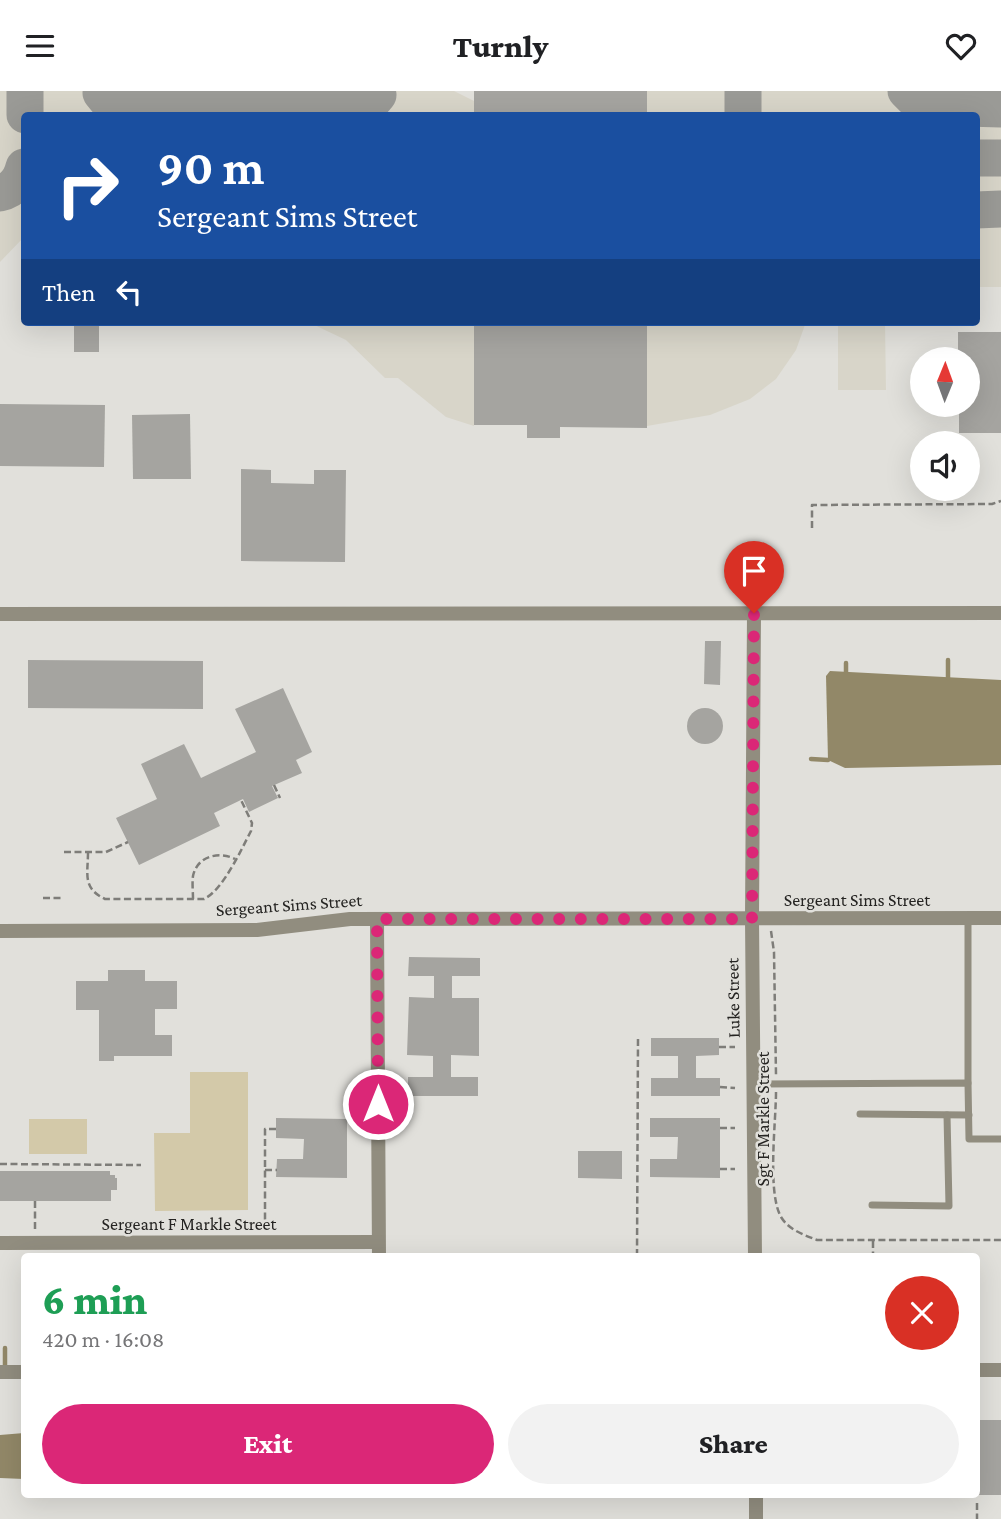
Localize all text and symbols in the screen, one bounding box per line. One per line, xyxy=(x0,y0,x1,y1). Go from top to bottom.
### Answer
icon: menu xyxy=(21,27,59,65)
icon: heart xyxy=(942,27,980,65)
text: Turnly xyxy=(452,28,549,64)
icon: right xyxy=(42,140,133,231)
text: 90 m xyxy=(157,140,264,195)
text: Sergeant Sims Street xyxy=(157,198,417,234)
icon: left xyxy=(110,273,148,311)
text: Then xyxy=(42,278,96,307)
north arrow xyxy=(910,347,980,417)
map controls xyxy=(910,347,980,501)
button: sound xyxy=(910,431,980,501)
pin xyxy=(724,541,784,613)
icon: arrive xyxy=(735,552,773,590)
street label: Sergeant Sims Street xyxy=(215,890,364,920)
street label: Sergeant Sims Street xyxy=(784,890,931,910)
street label: Luke Street xyxy=(722,957,744,1038)
street label: Sgt F Markle Street xyxy=(753,1050,773,1187)
position arrow xyxy=(341,1067,415,1141)
street label: Sergeant F Markle Street xyxy=(102,1214,277,1234)
text: 6 min xyxy=(42,1276,147,1323)
button: close xyxy=(885,1276,959,1350)
text: 420 m · 16:08 xyxy=(42,1326,164,1352)
button: Exit xyxy=(42,1404,494,1484)
button: Share xyxy=(508,1404,959,1484)

